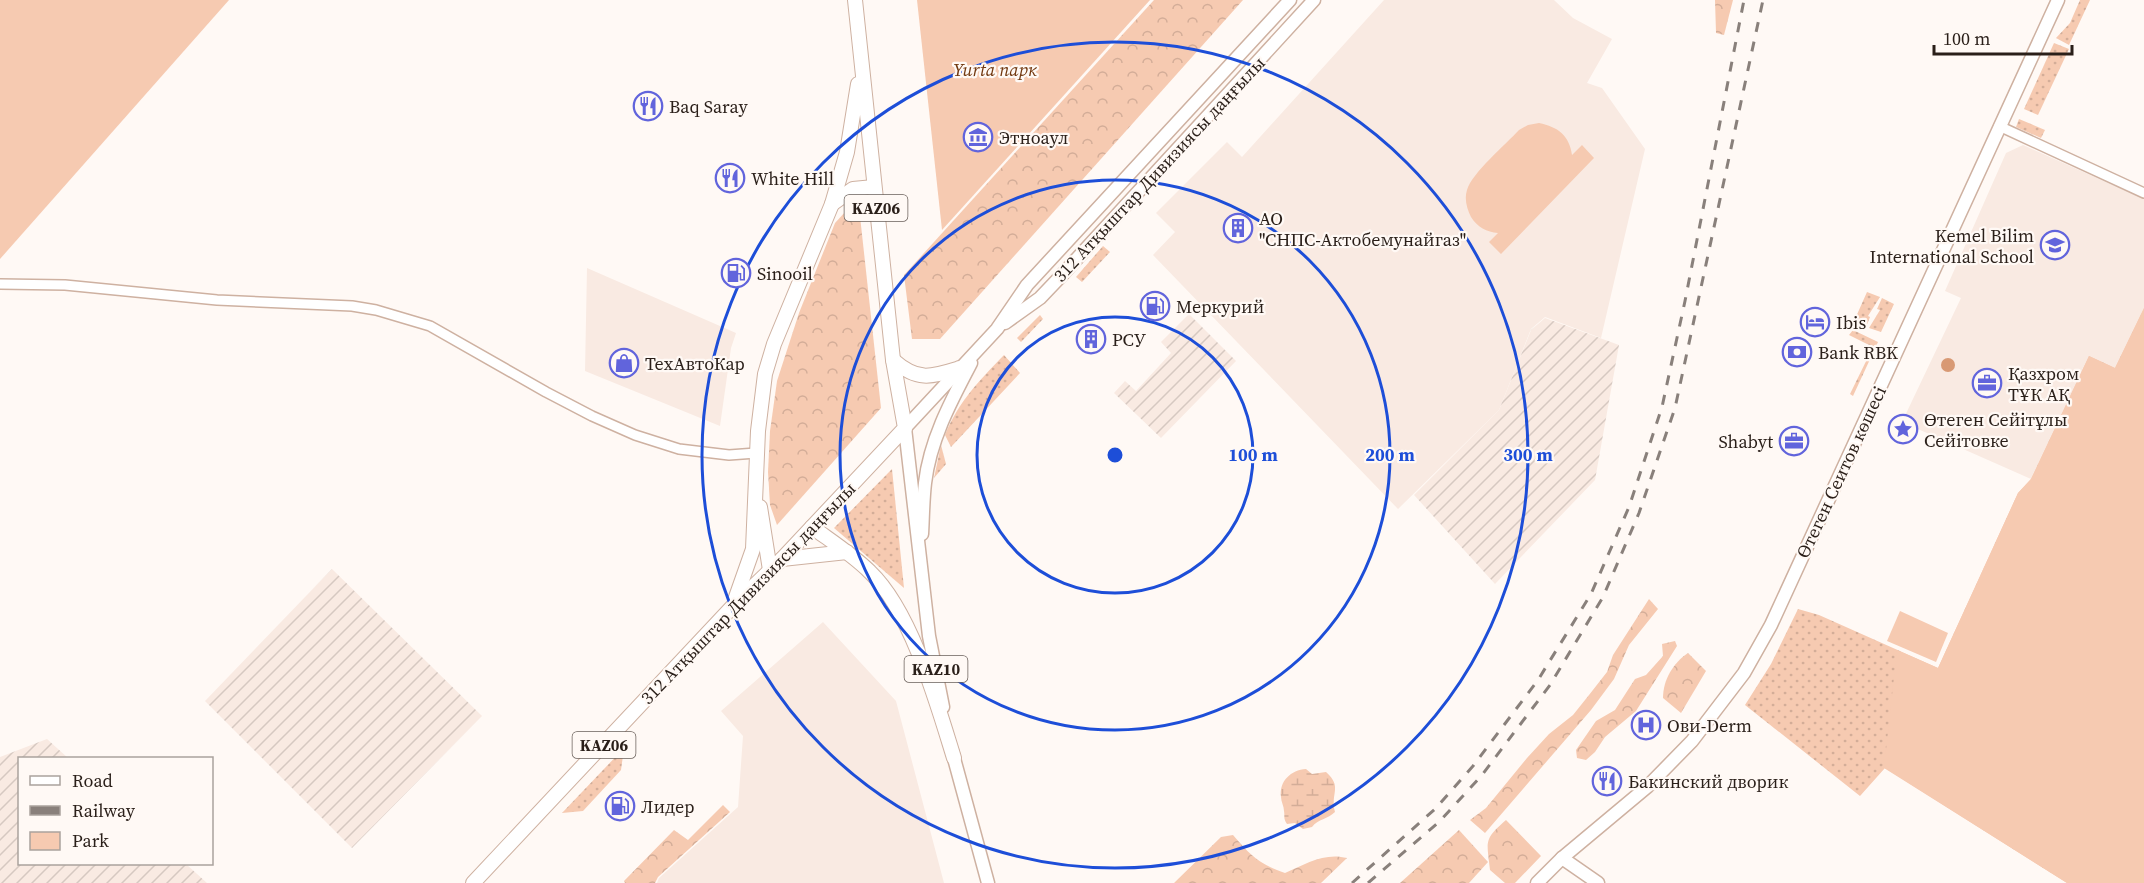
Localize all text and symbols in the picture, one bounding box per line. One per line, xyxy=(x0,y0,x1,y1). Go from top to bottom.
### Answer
scale bar xyxy=(1934,18,2072,56)
text: 100 m xyxy=(1943,26,1990,51)
street label: 312 Атқыштар Дивизиясы даңғылы xyxy=(1048,51,1270,287)
park label: Yurta парк xyxy=(953,57,1037,82)
restaurant icon: Baq Saray xyxy=(632,90,664,122)
place label: Baq Saray xyxy=(669,94,748,119)
museum icon: Этноаул xyxy=(962,121,994,153)
place label: Этноаул xyxy=(999,125,1068,150)
restaurant icon: White Hill xyxy=(714,162,746,194)
place label: White Hill xyxy=(751,166,834,191)
road number: KАZ06 xyxy=(844,195,908,221)
place label: АО "СНПС-Актобемунайгаз" xyxy=(1259,206,1466,252)
building icon: АО "СНПС-Актобемунайгаз" xyxy=(1222,212,1254,244)
place label: Kemel Bilim International School xyxy=(1869,223,2034,269)
school or university icon: Kemel Bilim International School xyxy=(2039,229,2071,261)
fuel station icon: Sinooil xyxy=(720,257,752,289)
place label: Sinooil xyxy=(757,261,813,286)
fuel station icon: Меркурий xyxy=(1139,290,1171,322)
place label: Меркурий xyxy=(1176,294,1264,319)
hotel icon: Ibis xyxy=(1799,306,1831,338)
place label: Ibis xyxy=(1836,310,1866,335)
building icon: РСУ xyxy=(1075,323,1107,355)
place label: РСУ xyxy=(1112,327,1146,352)
bank icon: Bank RBK xyxy=(1781,336,1813,368)
place label: Bank RBK xyxy=(1818,340,1898,365)
shop icon: ТехАвтоКар xyxy=(608,347,640,379)
place label: ТехАвтоКар xyxy=(645,351,745,376)
place label: Қазхром ТҰК АҚ xyxy=(2008,361,2079,407)
office icon: Қазхром ТҰК АҚ xyxy=(1971,367,2003,399)
street label: Өтеген Сеитов көшесі xyxy=(1790,382,1892,562)
place label: Өтеген Сейітұлы Сейітовке xyxy=(1924,407,2067,453)
place icon: Өтеген Сейітұлы Сейітовке xyxy=(1887,413,1919,445)
office icon: Shabyt xyxy=(1778,425,1810,457)
place label: Shabyt xyxy=(1719,429,1773,454)
text: 100 m xyxy=(1228,442,1278,467)
text: 200 m xyxy=(1365,442,1415,467)
text: 300 m xyxy=(1503,442,1553,467)
centre of rings xyxy=(1105,445,1125,465)
street label: 312 Атқыштар Дивизиясы даңғылы xyxy=(635,476,861,710)
road number: KAZ10 xyxy=(904,656,968,682)
hospital icon: Ови-Derm xyxy=(1630,709,1662,741)
place label: Ови-Derm xyxy=(1667,713,1752,738)
road number: KАZ06 xyxy=(572,732,636,758)
legend xyxy=(18,757,213,865)
restaurant icon: Бакинский дворик xyxy=(1591,765,1623,797)
text: Road xyxy=(72,768,113,793)
place label: Бакинский дворик xyxy=(1628,769,1788,794)
fuel station icon: Лидер xyxy=(604,790,636,822)
place label: Лидер xyxy=(641,794,695,819)
text: Railway xyxy=(72,798,136,823)
text: Park xyxy=(72,828,109,853)

